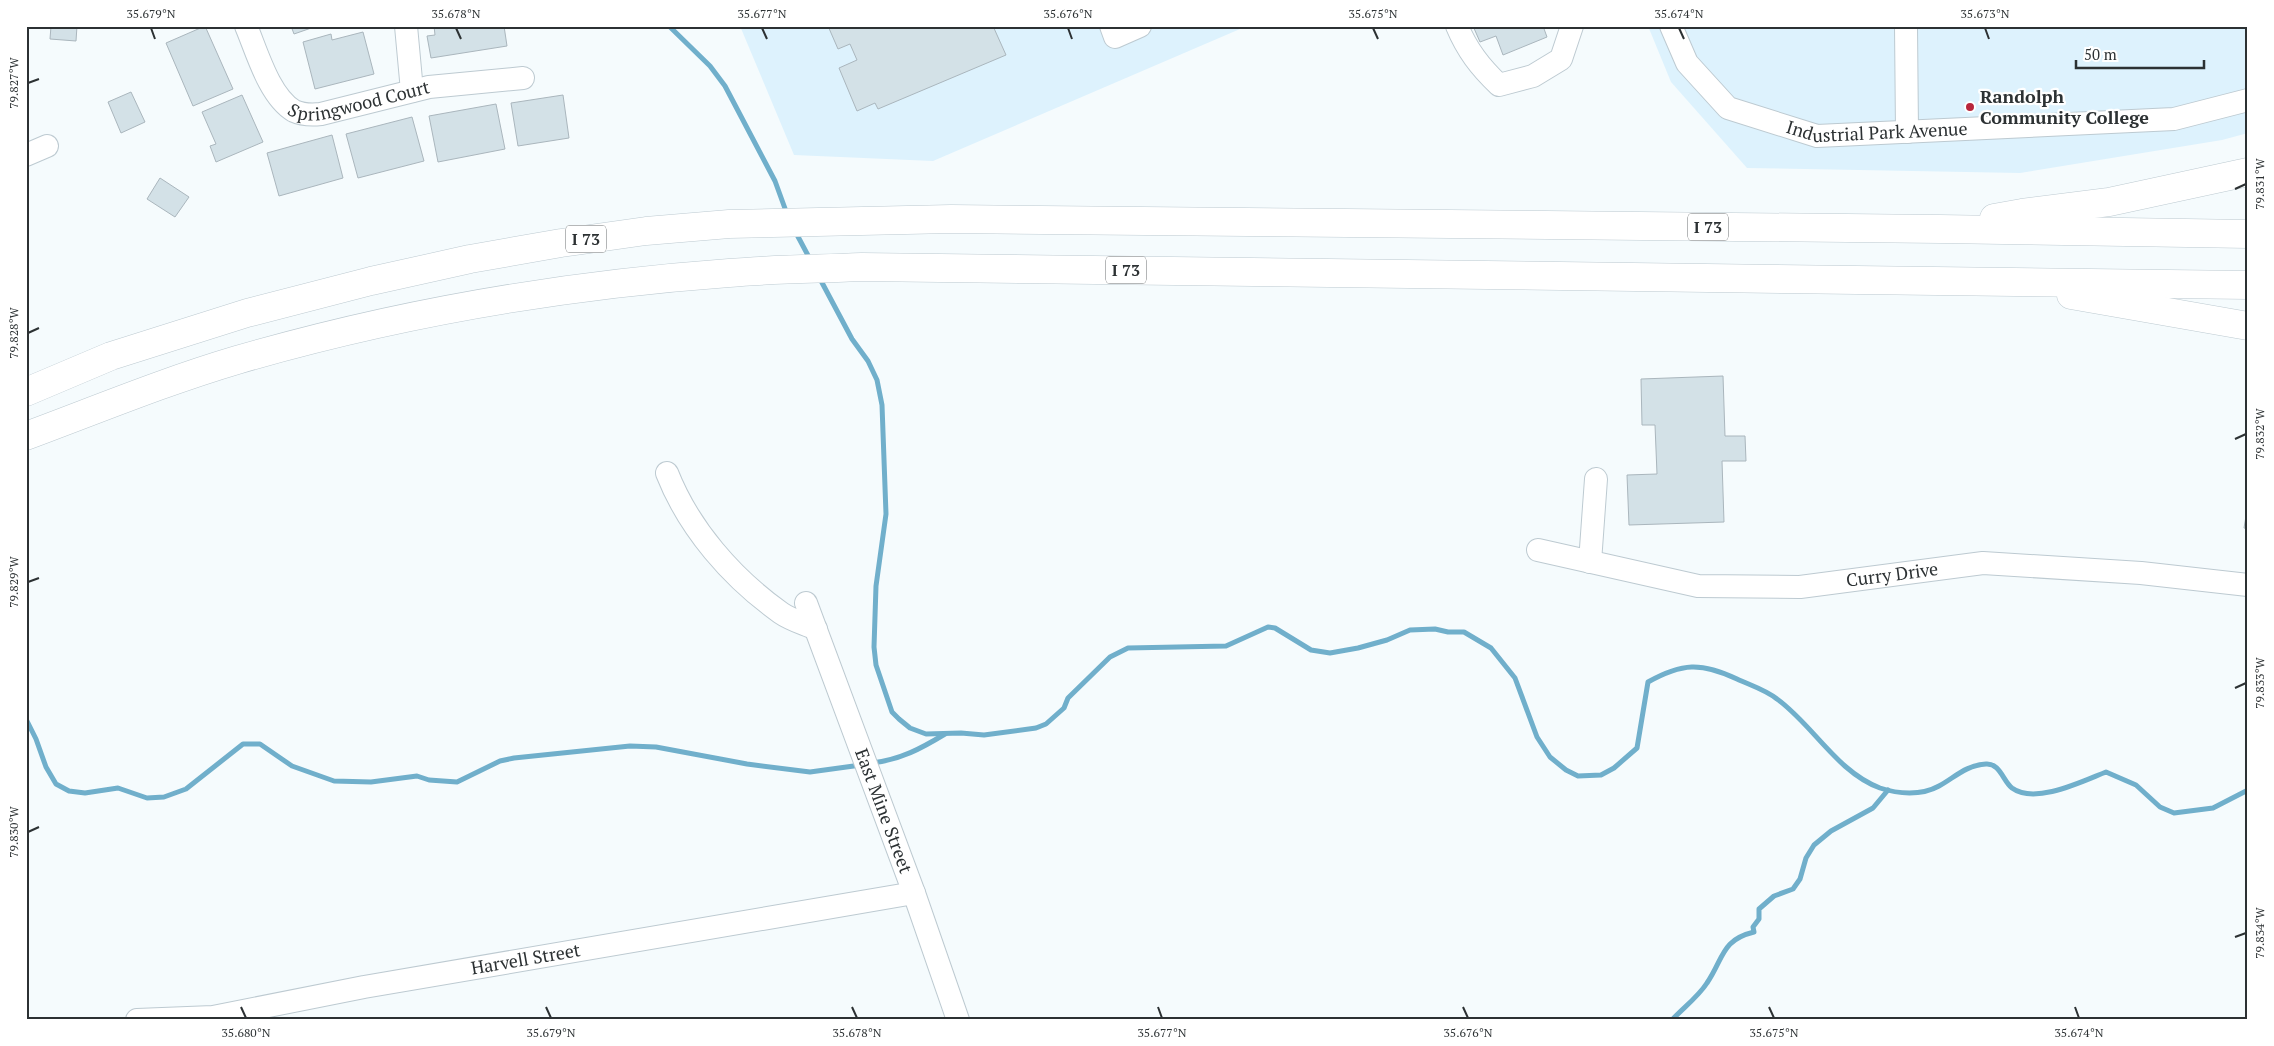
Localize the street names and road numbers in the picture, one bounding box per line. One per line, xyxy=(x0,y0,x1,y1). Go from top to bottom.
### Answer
street label: Springwood Court xyxy=(284,74,432,126)
street label: Industrial Park Avenue xyxy=(1784,114,1968,147)
road number: I 73 xyxy=(1688,213,1728,240)
road number: I 73 xyxy=(566,225,606,252)
road number: I 73 xyxy=(1106,256,1146,284)
street label: Curry Drive xyxy=(1845,556,1940,592)
street label: East Mine Street xyxy=(850,745,919,877)
street label: Harvell Street xyxy=(469,937,582,980)

